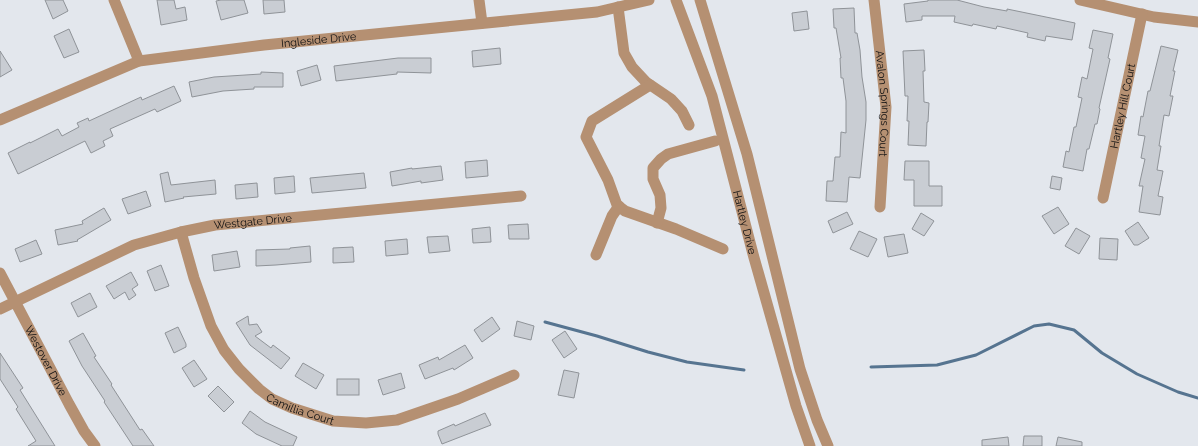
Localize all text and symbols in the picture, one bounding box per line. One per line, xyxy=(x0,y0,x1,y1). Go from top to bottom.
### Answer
street label: Ingleside Drive xyxy=(280,29,357,50)
street label: Avalon Springs Court xyxy=(873,49,892,157)
street label: Hartley Hill Court xyxy=(1107,62,1138,150)
street label: Hartley Drive xyxy=(730,189,759,256)
street label: Westgate Drive xyxy=(213,211,293,232)
street label: Westover Drive xyxy=(22,323,70,398)
street label: Camillia Court xyxy=(264,390,336,428)

